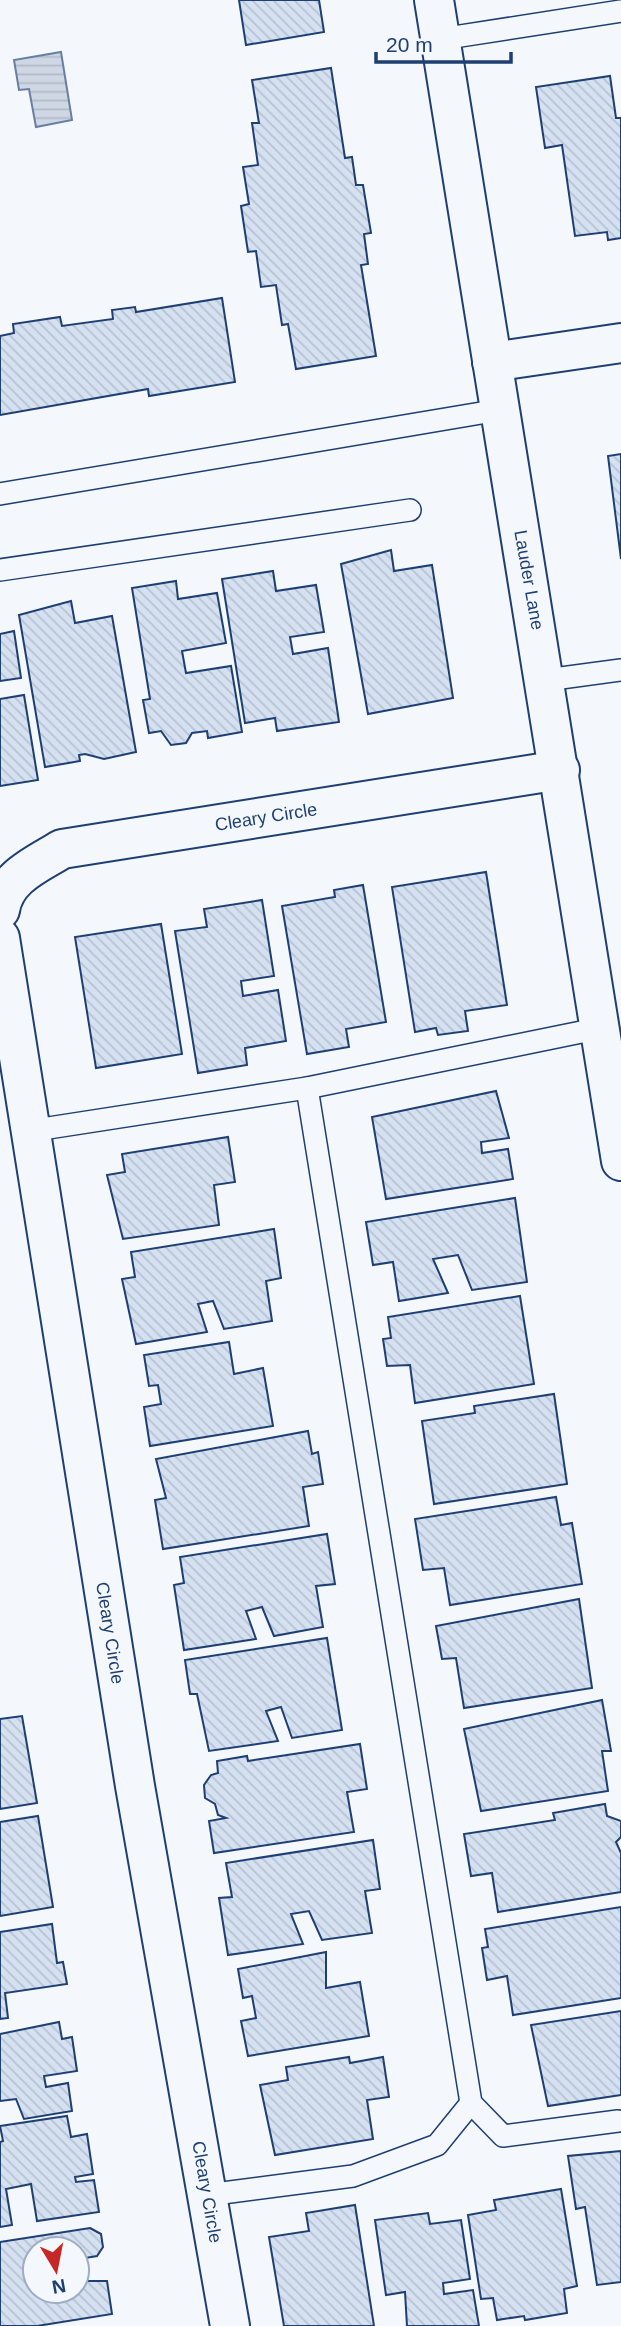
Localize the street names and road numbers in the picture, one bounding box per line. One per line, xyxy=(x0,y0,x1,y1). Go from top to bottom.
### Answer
street label: Lauder Lane xyxy=(510,528,548,632)
street label: Cleary Circle xyxy=(214,799,318,835)
street label: Cleary Circle xyxy=(92,1581,128,1685)
street label: Cleary Circle xyxy=(188,2140,226,2244)

